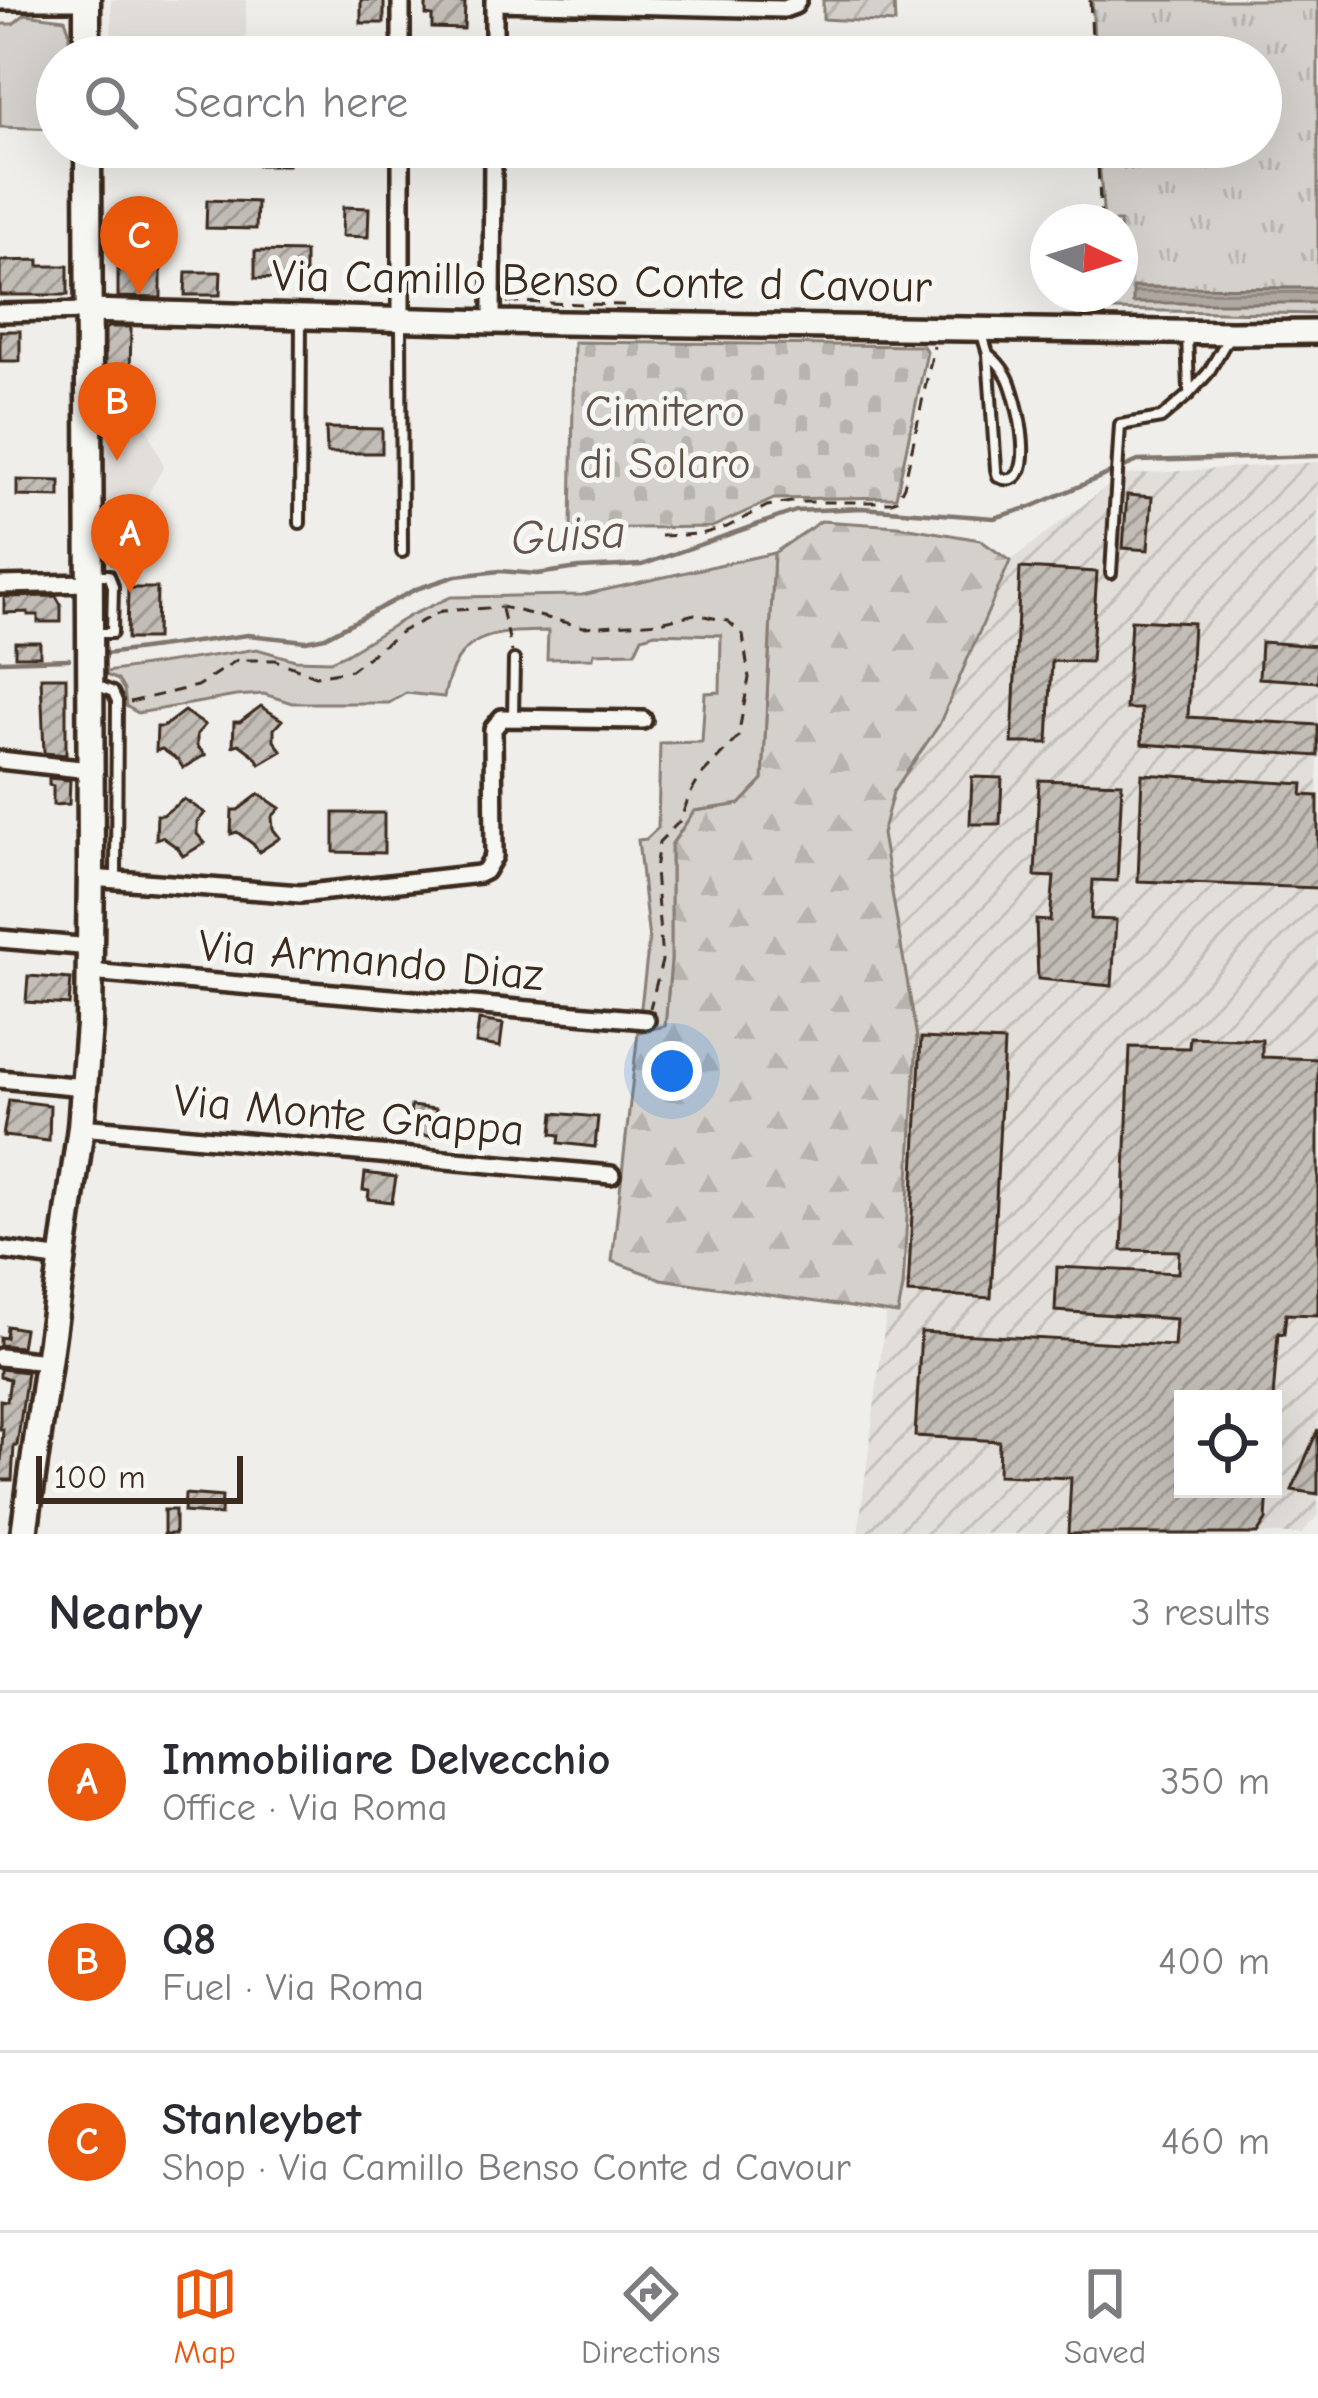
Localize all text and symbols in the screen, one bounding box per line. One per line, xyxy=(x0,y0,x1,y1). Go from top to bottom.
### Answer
search box xyxy=(36,36,1282,168)
icon: search xyxy=(78,69,144,135)
text: Search here xyxy=(174,76,408,128)
pin: C xyxy=(100,196,178,295)
north arrow xyxy=(1030,204,1138,312)
street label: Via Camillo Benso Conte d Cavour xyxy=(272,249,932,313)
pin: B xyxy=(78,362,156,461)
park label: Cimitero di Solaro xyxy=(579,385,751,489)
pin: A xyxy=(91,494,169,593)
water label: Guisa xyxy=(509,504,627,566)
street label: Via Armando Diaz xyxy=(196,919,546,1001)
your location xyxy=(642,1041,702,1101)
street label: Via Monte Grappa xyxy=(172,1074,526,1156)
map controls xyxy=(1174,1390,1282,1498)
button: locate xyxy=(1174,1390,1282,1498)
scale bar xyxy=(36,1450,243,1503)
text: 100 m xyxy=(54,1458,146,1496)
text: Nearby xyxy=(48,1583,202,1642)
text: 3 results xyxy=(1131,1590,1270,1635)
text: Immobiliare Delvecchio xyxy=(162,1733,610,1785)
text: A xyxy=(76,1759,98,1804)
text: 350 m xyxy=(1160,1759,1270,1804)
text: Office · Via Roma xyxy=(162,1785,448,1830)
text: Q8 xyxy=(162,1913,216,1965)
text: B xyxy=(75,1939,99,1984)
text: 400 m xyxy=(1158,1939,1270,1984)
text: Fuel · Via Roma xyxy=(162,1965,424,2010)
text: Stanleybet xyxy=(162,2093,361,2145)
text: C xyxy=(75,2119,99,2164)
text: 460 m xyxy=(1161,2119,1270,2164)
text: Shop · Via Camillo Benso Conte d Cavour xyxy=(162,2145,851,2190)
tab: Map xyxy=(172,2261,238,2371)
tab: Directions xyxy=(581,2261,721,2371)
tab: Saved xyxy=(1064,2261,1146,2371)

